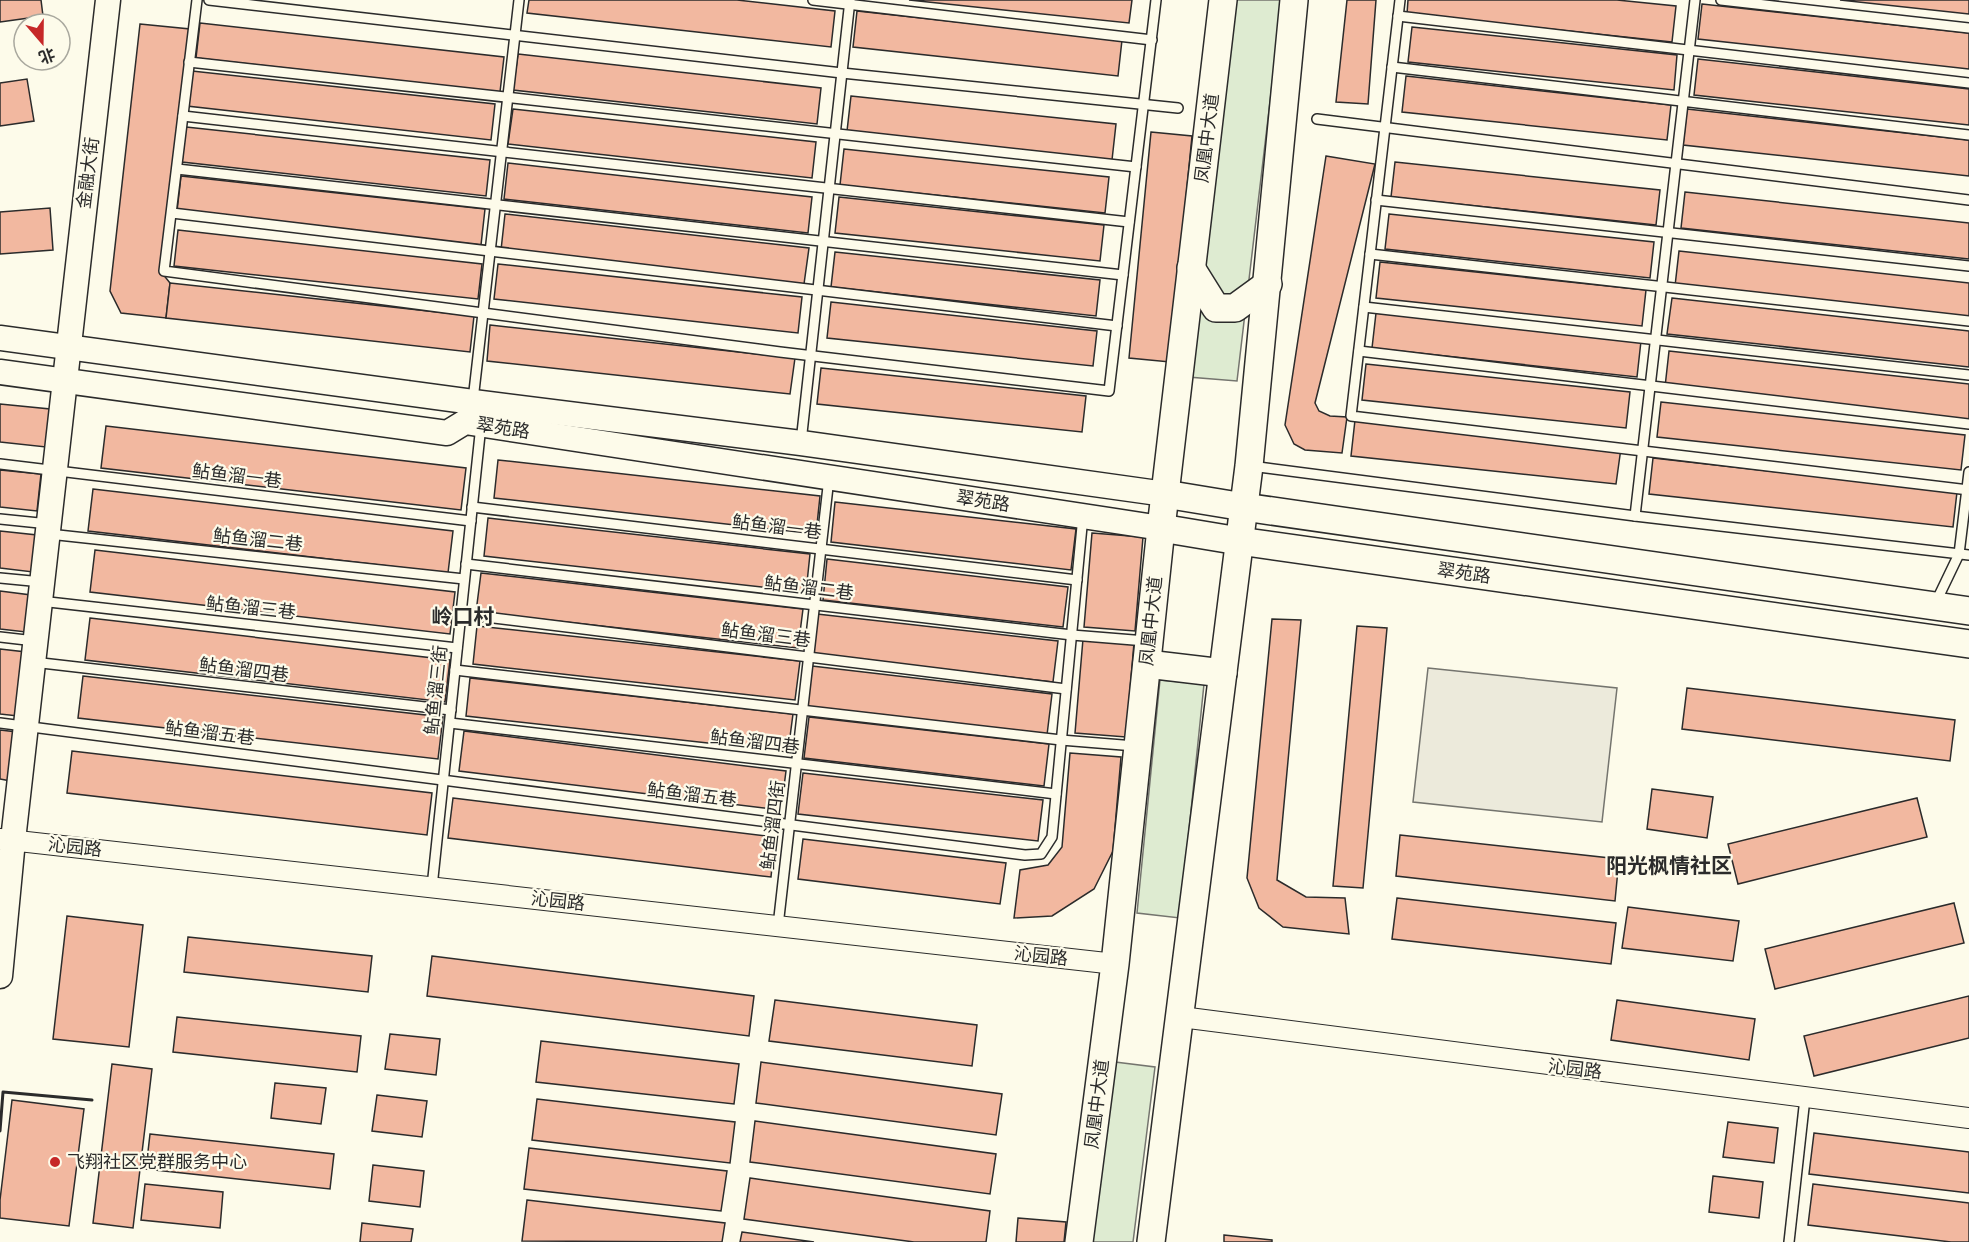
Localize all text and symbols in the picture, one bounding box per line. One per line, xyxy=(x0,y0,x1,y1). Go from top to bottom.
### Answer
north arrow xyxy=(12,12,72,72)
text: 北 xyxy=(36,42,58,68)
street label: 凤凰中大道 xyxy=(1190,92,1224,184)
street label: 金融大街 xyxy=(72,136,104,210)
street label: 翠苑路 xyxy=(474,412,532,444)
street label: 鲇鱼溜一巷 xyxy=(191,459,283,493)
street label: 翠苑路 xyxy=(954,485,1012,517)
street label: 鲇鱼溜一巷 xyxy=(731,510,823,544)
street label: 鲇鱼溜二巷 xyxy=(212,523,304,557)
street label: 翠苑路 xyxy=(1436,557,1492,589)
street label: 鲇鱼溜二巷 xyxy=(763,571,855,605)
street label: 凤凰中大道 xyxy=(1134,575,1168,667)
street label: 鲇鱼溜三巷 xyxy=(205,591,297,625)
district label: 岭口村 xyxy=(432,603,495,631)
street label: 鲇鱼溜三巷 xyxy=(720,618,812,652)
street label: 鲇鱼溜三街 xyxy=(419,644,453,736)
street label: 鲇鱼溜四巷 xyxy=(198,653,290,687)
street label: 鲇鱼溜五巷 xyxy=(164,716,256,750)
street label: 鲇鱼溜四巷 xyxy=(709,725,801,759)
street label: 鲇鱼溜五巷 xyxy=(646,778,738,812)
street label: 鲇鱼溜四街 xyxy=(756,779,790,871)
street label: 沁园路 xyxy=(47,832,103,862)
district label: 阳光枫情社区 xyxy=(1606,852,1732,880)
street label: 沁园路 xyxy=(530,886,586,916)
street label: 沁园路 xyxy=(1013,941,1069,971)
street label: 沁园路 xyxy=(1547,1054,1603,1084)
street label: 凤凰中大道 xyxy=(1080,1058,1114,1150)
place label: 飞翔社区党群服务中心 xyxy=(67,1150,247,1174)
marker: 飞翔社区党群服务中心 xyxy=(48,1155,62,1169)

